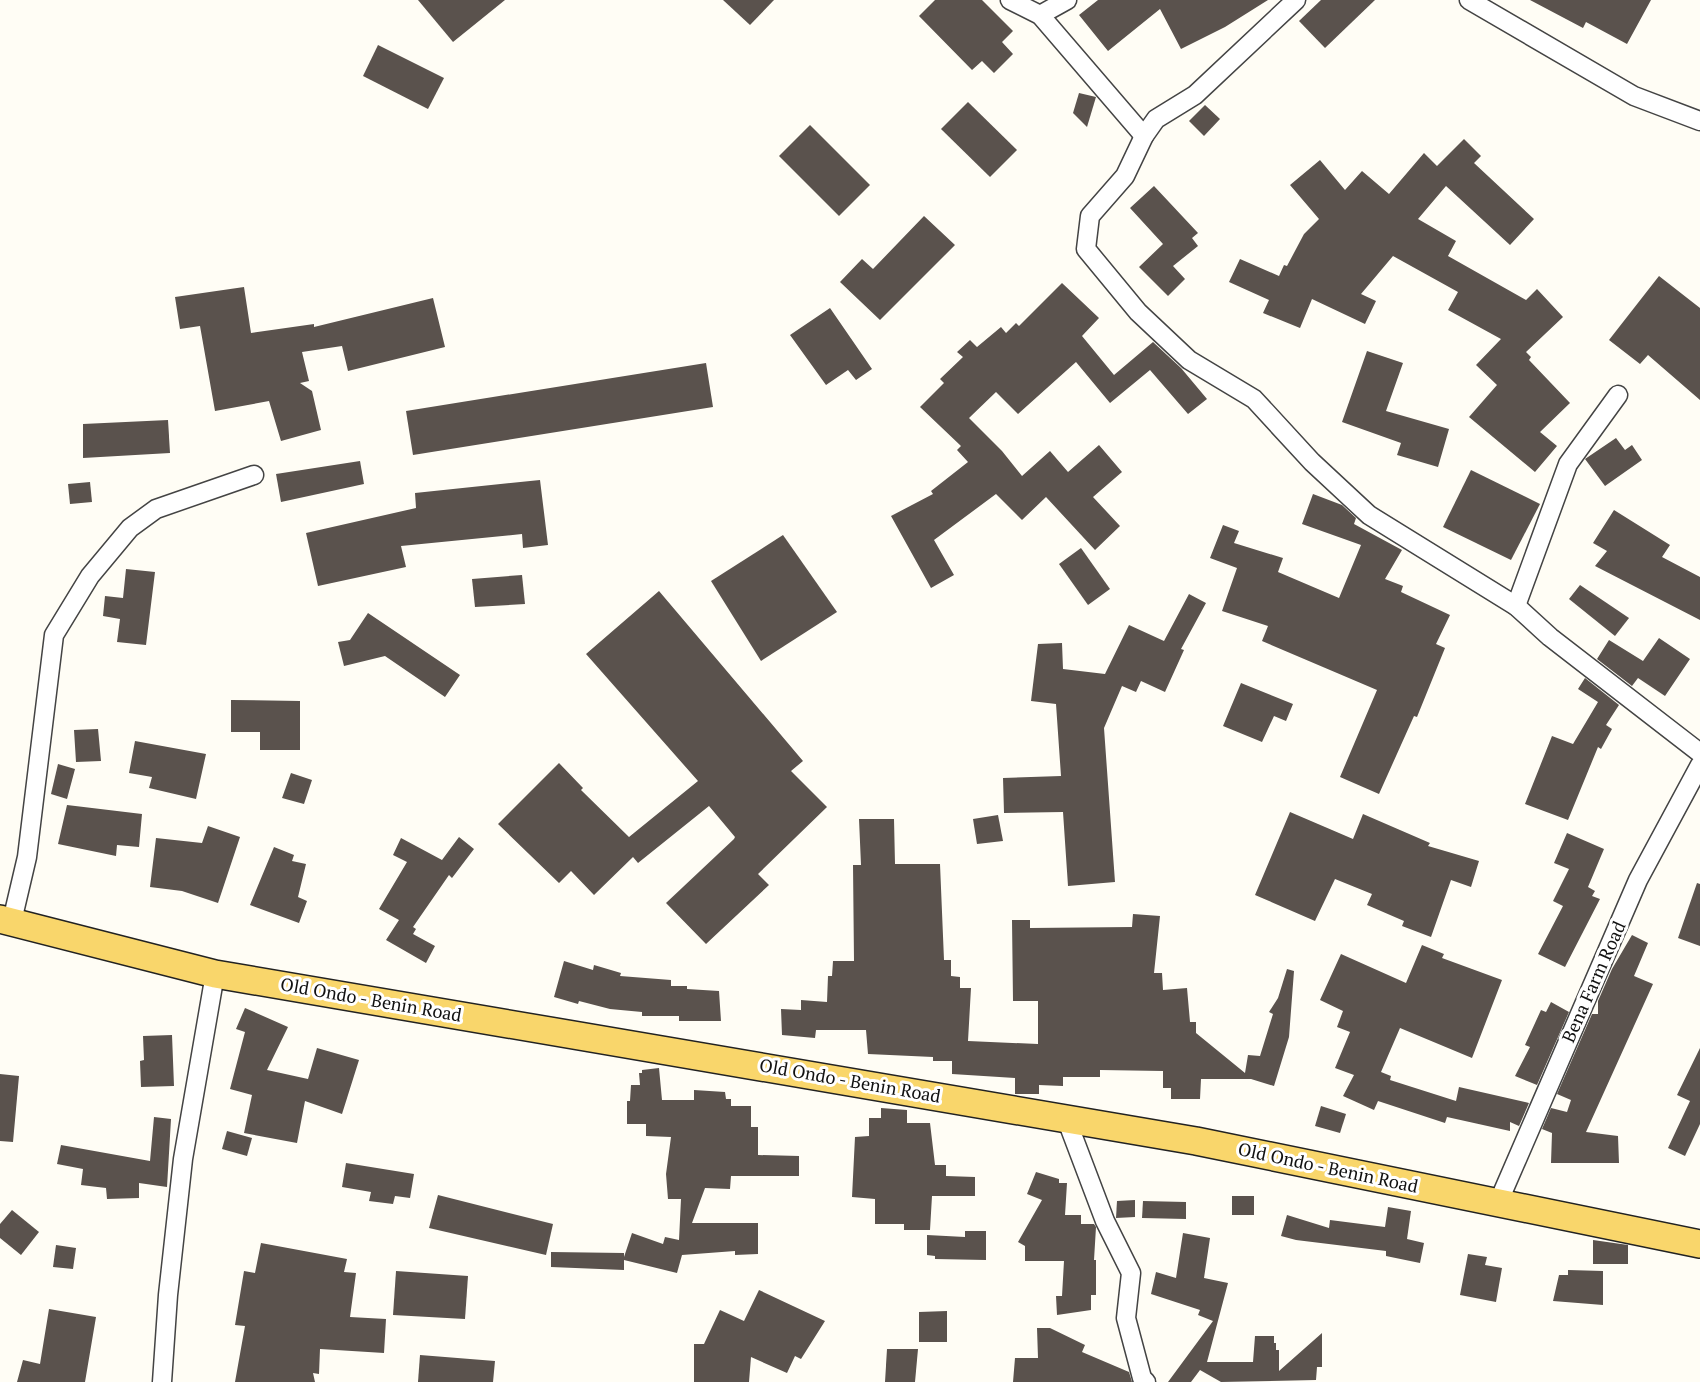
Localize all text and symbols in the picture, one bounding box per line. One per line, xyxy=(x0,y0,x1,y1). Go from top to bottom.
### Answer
street label: Bena Farm Road xyxy=(1556,917,1631,1046)
street label: Old Ondo - Benin Road xyxy=(279,971,464,1027)
street label: Old Ondo - Benin Road xyxy=(758,1052,943,1108)
street label: Old Ondo - Benin Road xyxy=(1236,1136,1420,1198)

